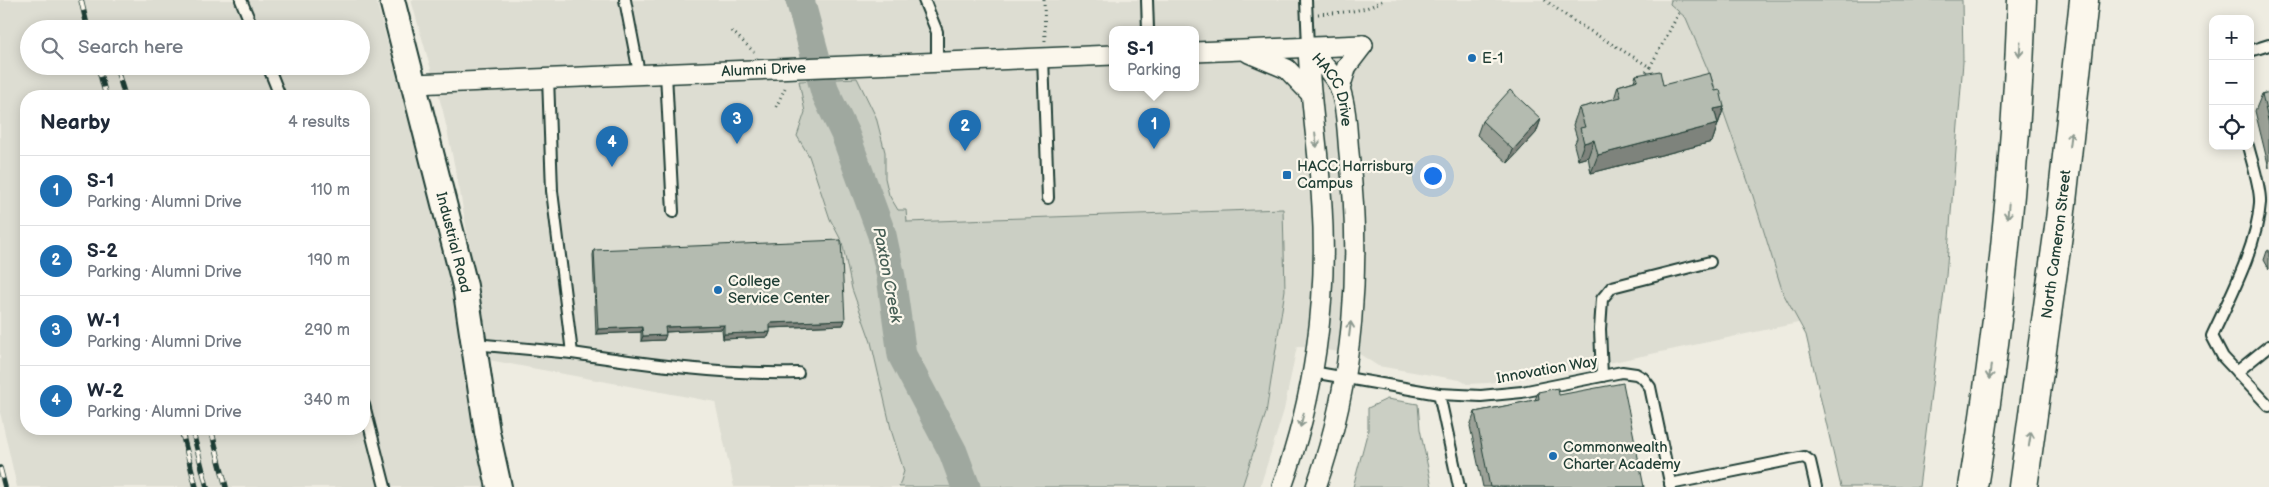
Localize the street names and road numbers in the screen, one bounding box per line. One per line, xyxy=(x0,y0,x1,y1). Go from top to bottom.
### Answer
street label: HACC Drive xyxy=(1308,49,1356,127)
street label: Alumni Drive xyxy=(721,58,806,81)
street label: North Cameron Street xyxy=(2037,168,2075,320)
street label: Industrial Road xyxy=(432,190,475,294)
street label: Innovation Way xyxy=(1495,352,1599,388)

